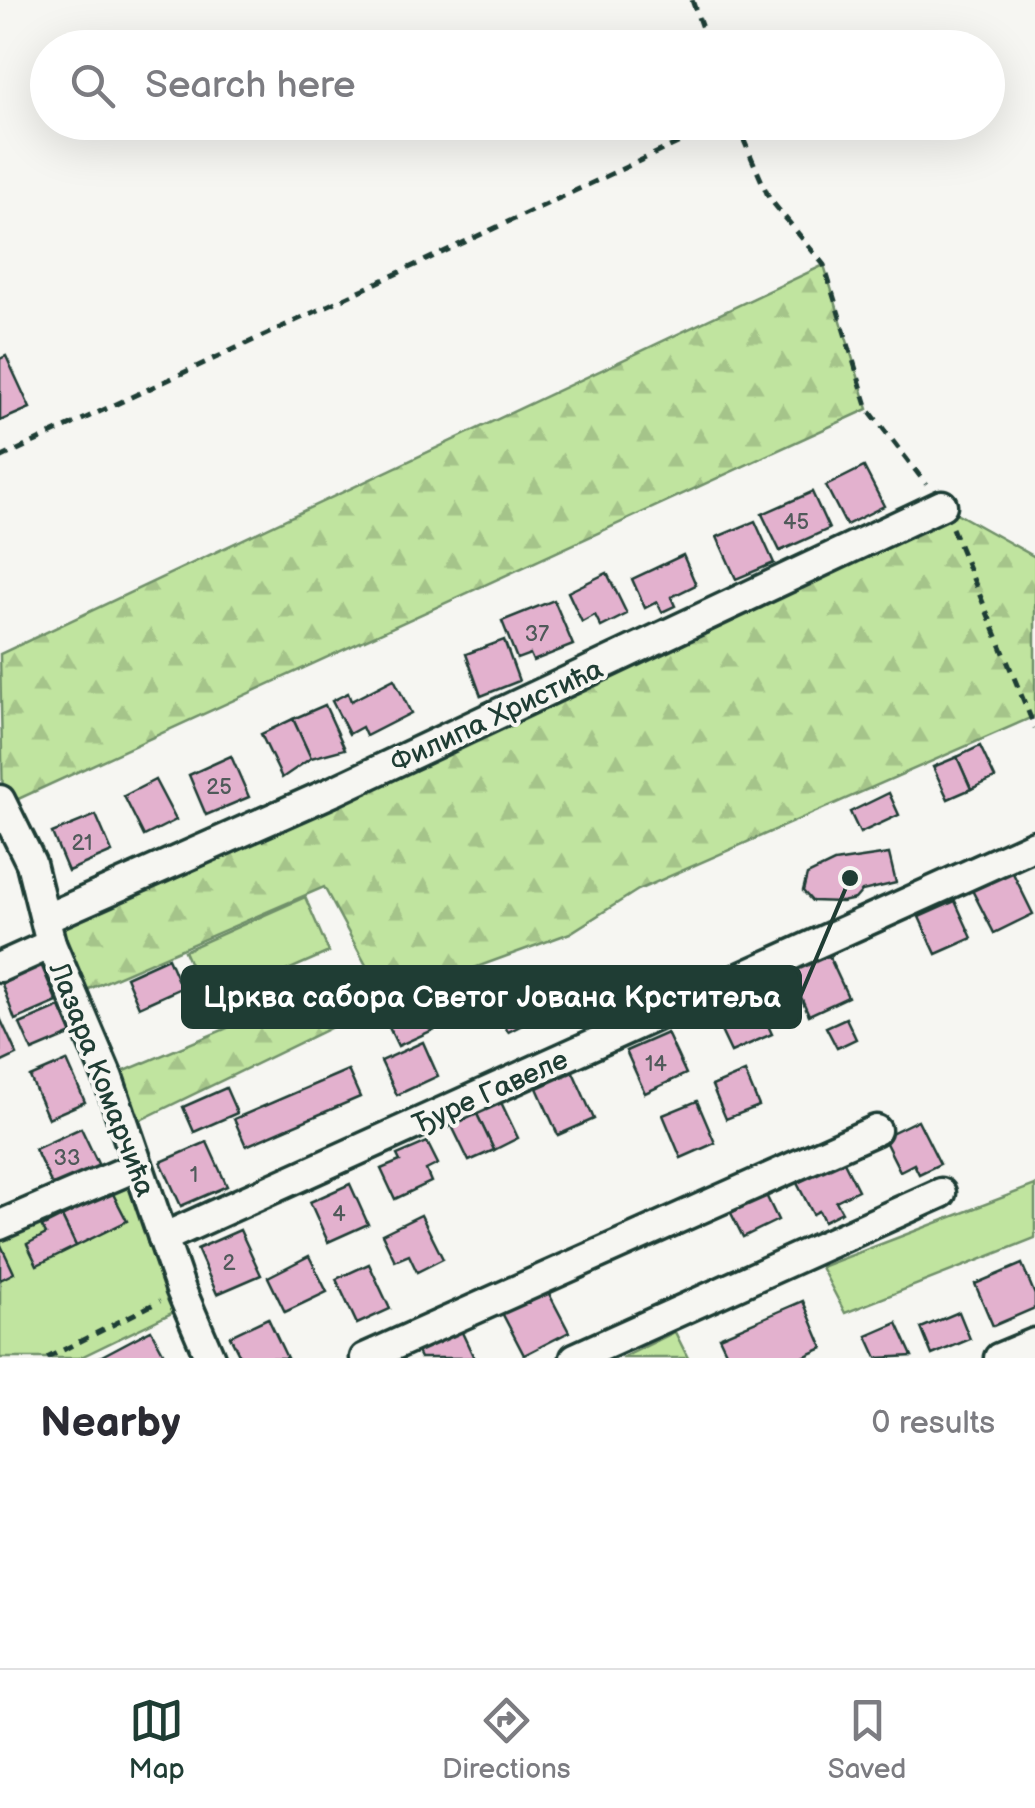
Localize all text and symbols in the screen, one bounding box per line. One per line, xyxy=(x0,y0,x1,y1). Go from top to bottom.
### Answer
search box xyxy=(30,30,1005,140)
icon: search xyxy=(65,58,120,113)
text: Search here xyxy=(145,63,356,108)
house number: 45 xyxy=(783,509,809,536)
house number: 37 xyxy=(525,621,549,648)
street label: Филипа Христића xyxy=(385,653,608,780)
house number: 25 xyxy=(206,774,232,801)
house number: 21 xyxy=(71,830,93,857)
street label: Лазара Комарчића xyxy=(41,957,162,1202)
callout: Црква сабора Светог Јована Крститеља xyxy=(183,967,800,1027)
text: Црква сабора Светог Јована Крститеља xyxy=(203,980,781,1016)
street label: Ђуре Гавеле xyxy=(408,1043,573,1141)
house number: 14 xyxy=(645,1051,668,1078)
house number: 33 xyxy=(53,1145,81,1172)
house number: 1 xyxy=(190,1162,198,1189)
house number: 4 xyxy=(332,1201,346,1228)
house number: 2 xyxy=(223,1250,236,1277)
text: Nearby xyxy=(40,1398,180,1449)
text: 0 results xyxy=(872,1404,995,1443)
tab: Map xyxy=(129,1693,185,1786)
tab: Directions xyxy=(442,1693,571,1786)
tab: Saved xyxy=(828,1693,906,1786)

